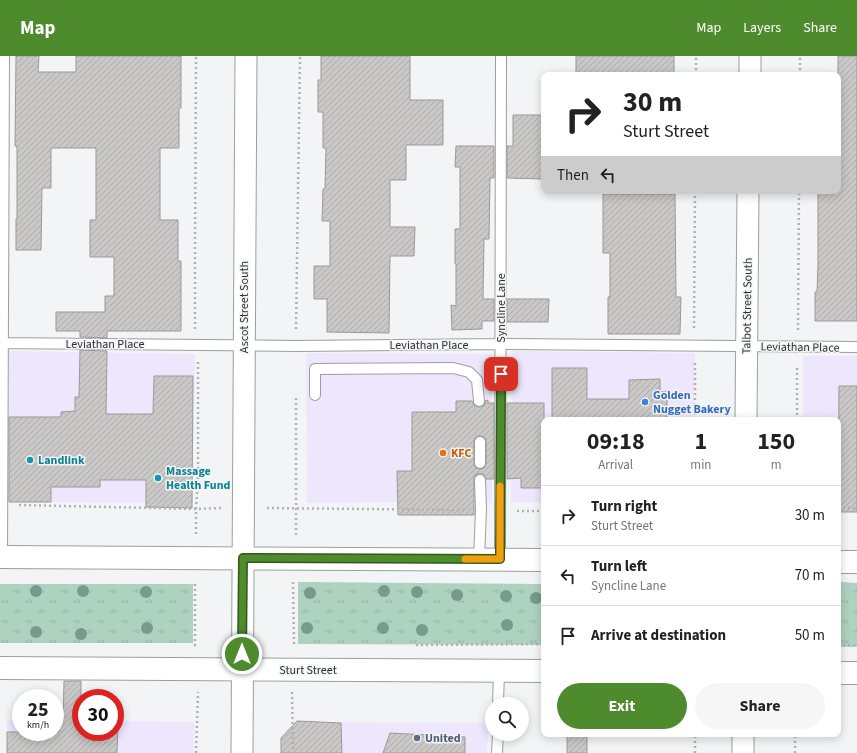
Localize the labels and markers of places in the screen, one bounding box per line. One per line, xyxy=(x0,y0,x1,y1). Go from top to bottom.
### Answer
pin xyxy=(484,357,518,391)
place label: Golden Nugget Bakery xyxy=(653,387,731,418)
marker: Golden Nugget Bakery xyxy=(640,397,650,407)
place label: KFC xyxy=(451,445,472,462)
marker: KFC xyxy=(438,448,448,458)
place label: Landlink xyxy=(38,452,85,469)
marker: Landlink xyxy=(25,455,35,465)
place label: Massage Health Fund xyxy=(166,463,231,494)
marker: Massage Health Fund xyxy=(153,473,163,483)
place label: United xyxy=(425,730,461,747)
marker: United xyxy=(412,733,422,743)

